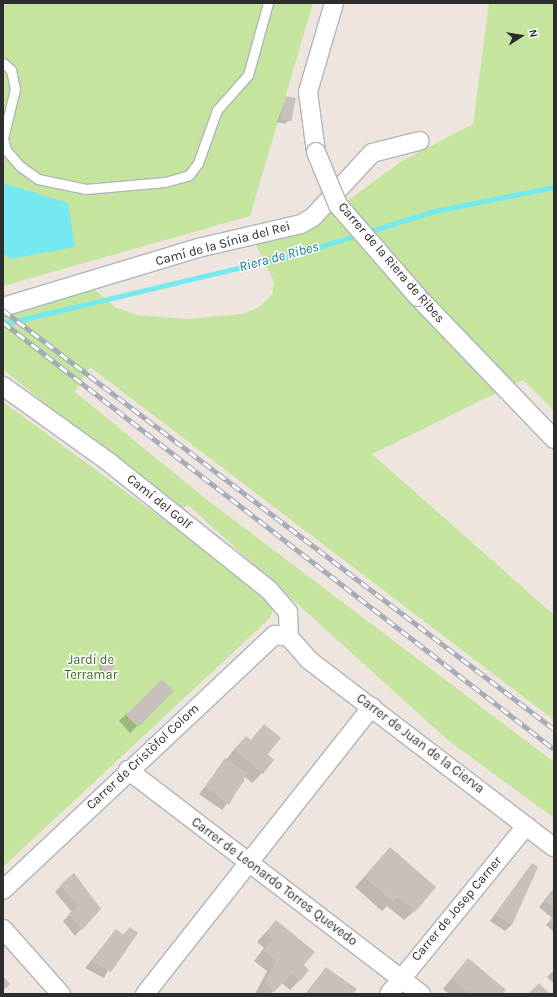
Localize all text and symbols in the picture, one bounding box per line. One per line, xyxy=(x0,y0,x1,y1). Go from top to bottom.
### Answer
north arrow xyxy=(501,16,541,56)
text: N xyxy=(526,28,540,39)
street label: Carrer de la Riera de Ribes xyxy=(334,200,448,326)
street label: Camí de la Sínia del Rei xyxy=(154,218,292,270)
water label: Riera de Ribes xyxy=(237,238,321,276)
street label: Camí del Golf xyxy=(123,471,195,533)
park label: Jardí de Terramar xyxy=(65,653,117,684)
street label: Carrer de Juan de la Cierva xyxy=(353,691,487,797)
street label: Carrer de Cristòfol Colom xyxy=(84,701,202,813)
street label: Carrer de Leonardo Torres Quevedo xyxy=(188,815,360,949)
street label: Carrer de Josep Carner xyxy=(409,853,505,965)

